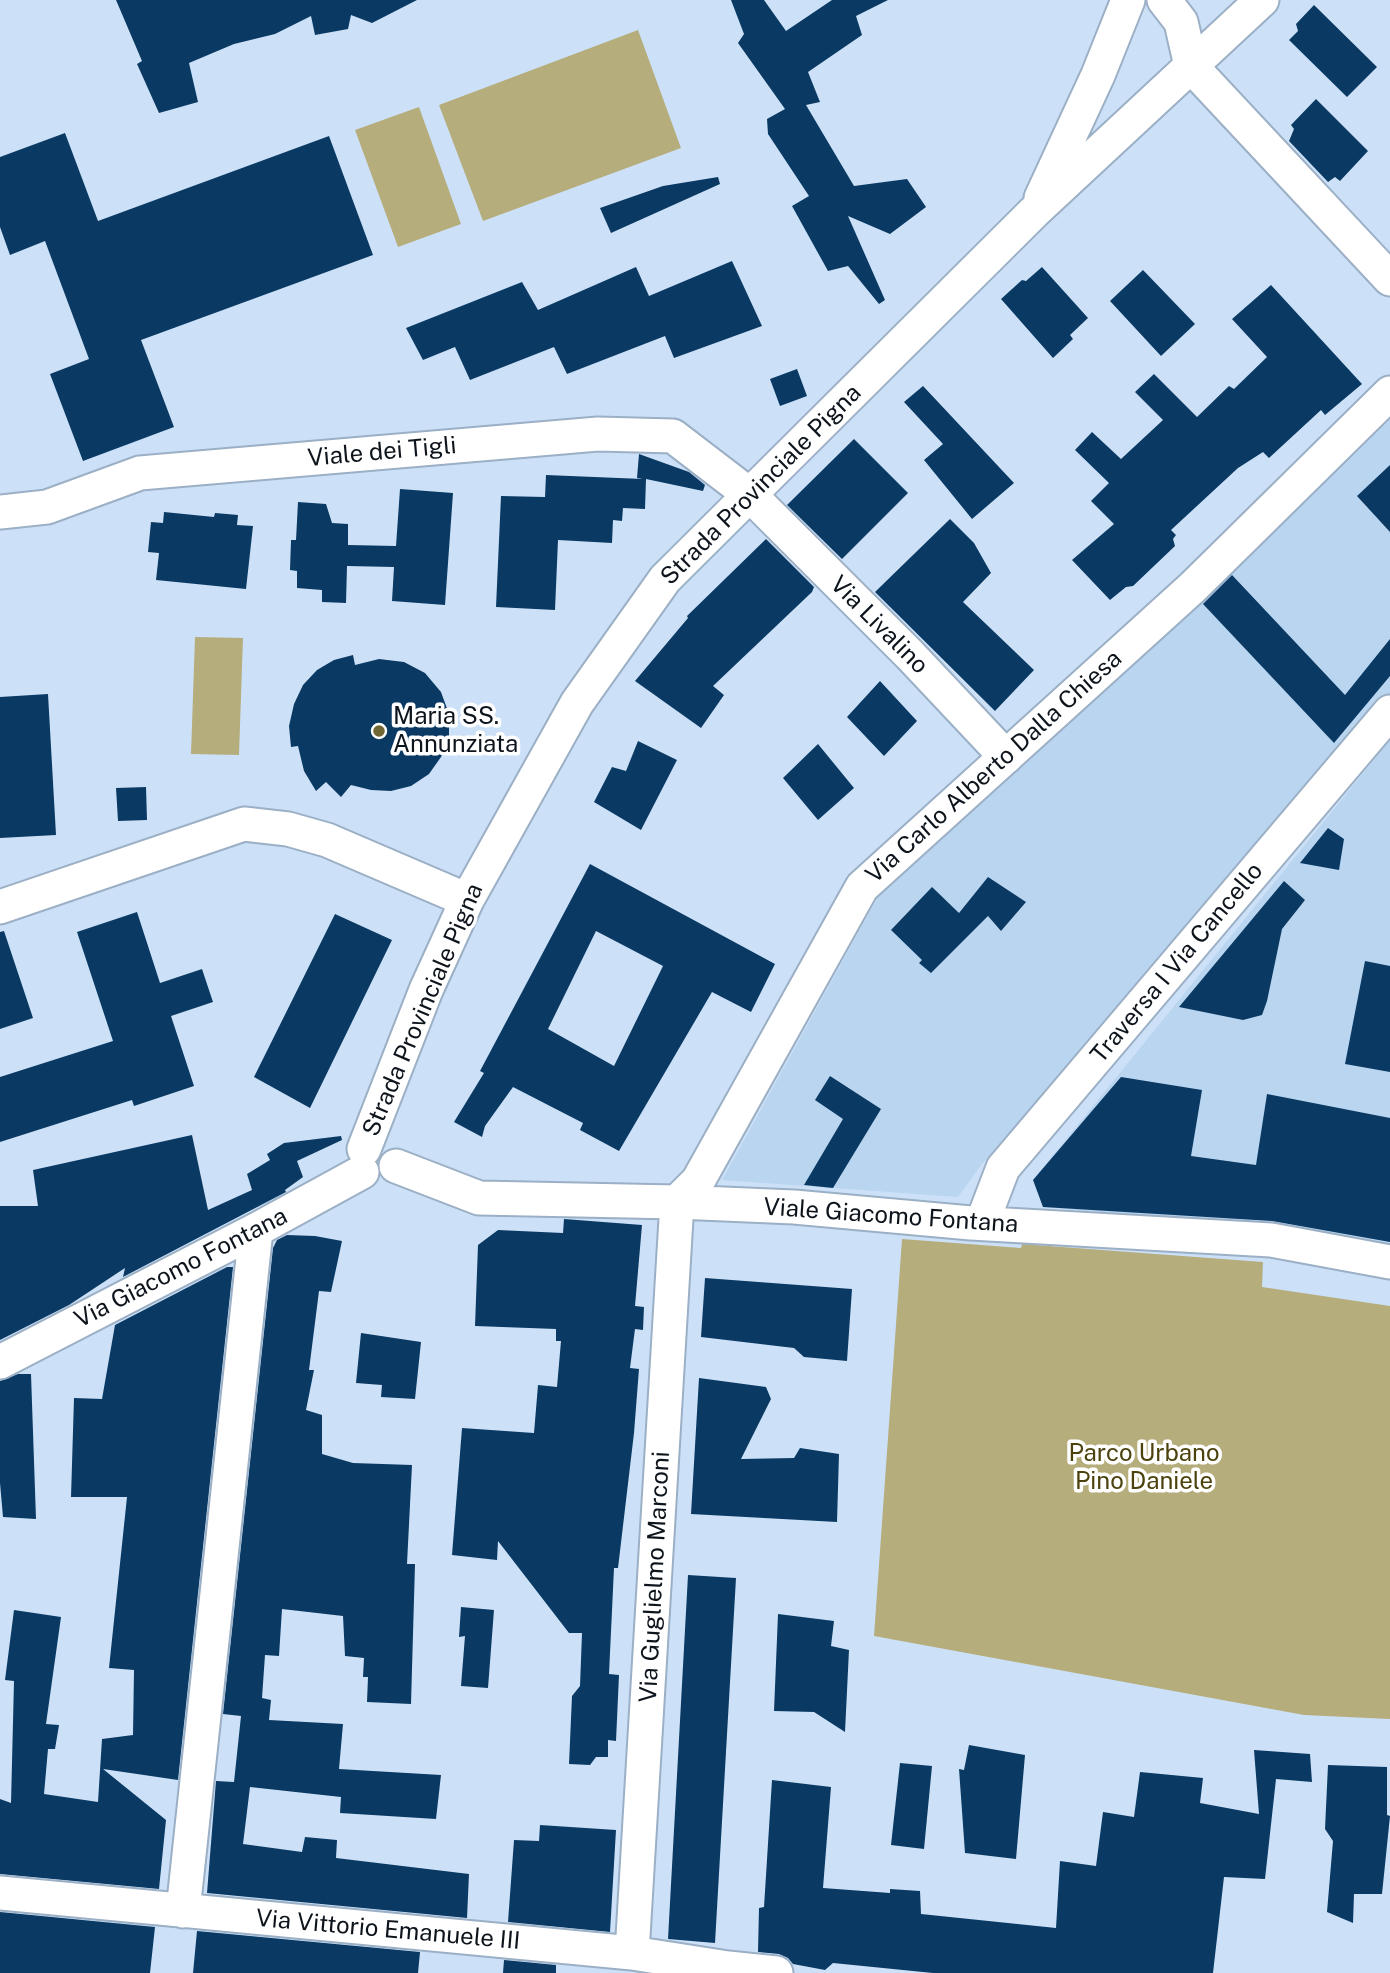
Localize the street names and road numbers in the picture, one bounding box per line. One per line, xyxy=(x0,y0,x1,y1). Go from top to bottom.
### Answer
street label: Strada Provinciale Pigna xyxy=(655,379,867,591)
street label: Viale dei Tigli xyxy=(306,431,458,473)
street label: Via Livalino xyxy=(824,570,934,680)
street label: Via Carlo Alberto Dalla Chiesa xyxy=(860,644,1128,890)
street label: Traversa I Via Cancello xyxy=(1085,857,1269,1069)
street label: Strada Provinciale Pigna xyxy=(357,879,489,1141)
street label: Viale Giacomo Fontana xyxy=(763,1193,1019,1239)
street label: Via Giacomo Fontana xyxy=(70,1202,292,1334)
street label: Via Guglielmo Marconi xyxy=(634,1451,676,1703)
street label: Via Vittorio Emanuele III xyxy=(255,1904,521,1956)

